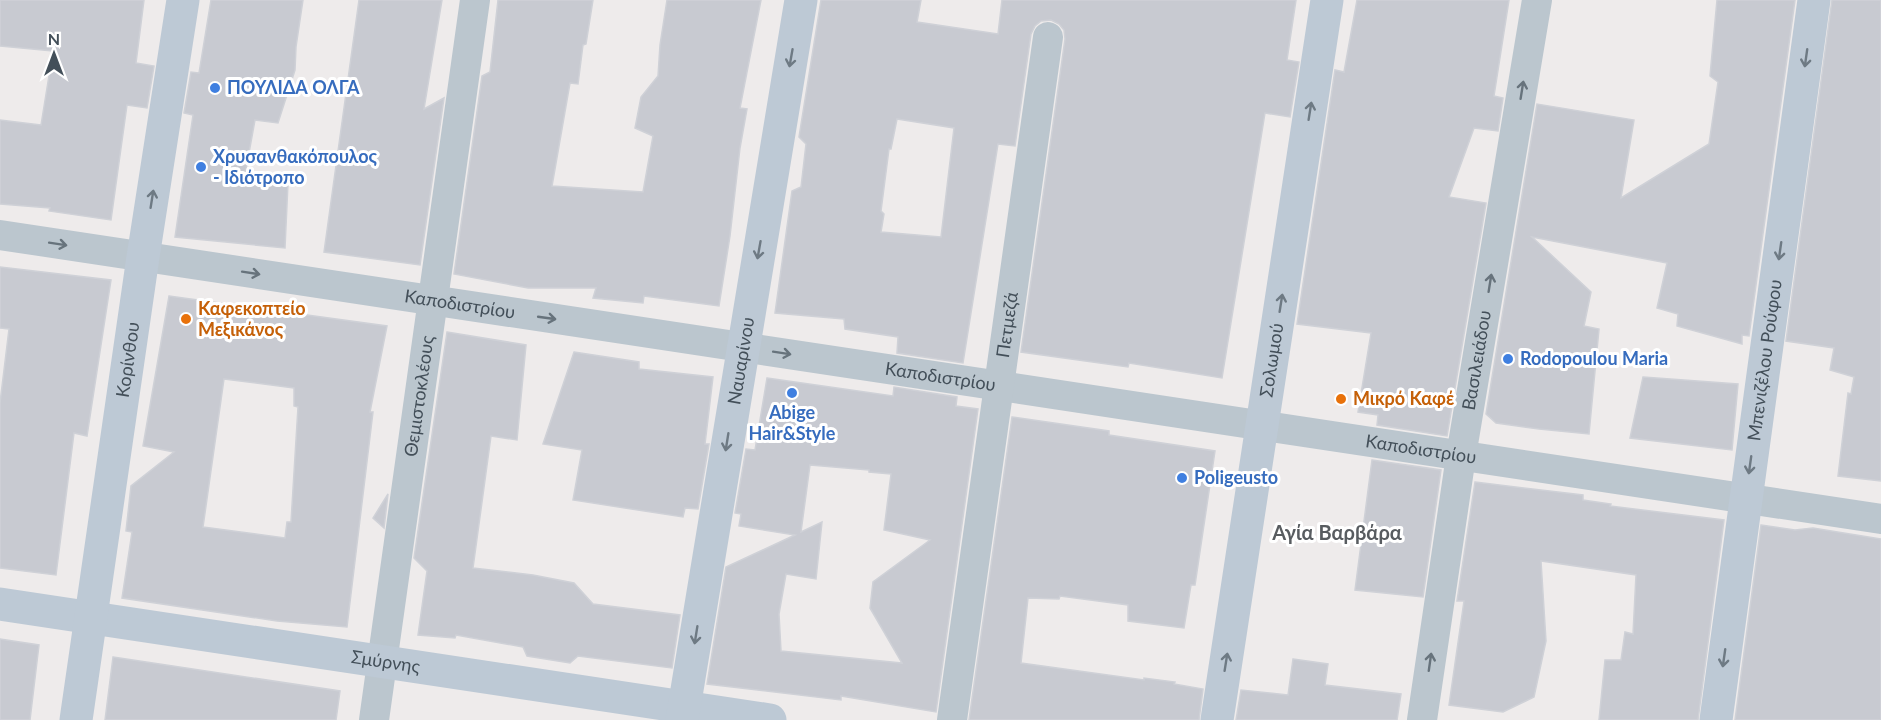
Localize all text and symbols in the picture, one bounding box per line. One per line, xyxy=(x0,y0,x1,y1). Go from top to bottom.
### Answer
north arrow xyxy=(24,24,84,84)
text: N xyxy=(48,29,60,48)
one-way arrow xyxy=(786,47,797,67)
one-way arrow xyxy=(1800,48,1811,67)
place label: ΠΟΥΛΙΔΑ ΟΛΓΑ xyxy=(227,76,360,98)
marker: ΠΟΥΛΙΔΑ ΟΛΓΑ xyxy=(208,81,222,95)
one-way arrow xyxy=(1517,81,1528,101)
one-way arrow xyxy=(1305,101,1316,121)
place label: Χρυσανθακόπουλος - Ιδιότροπο xyxy=(213,145,378,188)
marker: Χρυσανθακόπουλος - Ιδιότροπο xyxy=(194,160,208,174)
one-way arrow xyxy=(147,190,158,210)
one-way arrow xyxy=(47,239,67,250)
one-way arrow xyxy=(753,240,764,259)
one-way arrow xyxy=(1774,241,1785,261)
one-way arrow xyxy=(240,268,260,279)
one-way arrow xyxy=(1485,273,1496,293)
street label: Μπενιζέλου Ρούφου xyxy=(1742,278,1786,442)
street label: Καποδιστρίου xyxy=(403,284,517,323)
street label: Πετμεζά xyxy=(991,290,1022,359)
one-way arrow xyxy=(1275,294,1286,314)
place label: Καφεκοπτείο Μεξικάνος xyxy=(198,297,306,340)
street label: Βασιλειάδου xyxy=(1457,308,1495,412)
marker: Καφεκοπτείο Μεξικάνος xyxy=(179,312,193,326)
one-way arrow xyxy=(537,313,557,324)
street label: Ναυαρίνου xyxy=(722,315,758,406)
street label: Κορίνθου xyxy=(111,320,143,399)
street label: Σολωμού xyxy=(1254,322,1287,399)
street label: Θεμιστοκλέους xyxy=(399,333,438,458)
place label: Rodopoulou Maria xyxy=(1520,347,1668,369)
one-way arrow xyxy=(771,348,791,359)
marker: Rodopoulou Maria xyxy=(1501,352,1515,366)
street label: Καποδιστρίου xyxy=(884,357,997,395)
marker: Abige Hair&Style xyxy=(785,386,799,400)
place label: Μικρό Καφέ xyxy=(1353,387,1454,409)
marker: Μικρό Καφέ xyxy=(1334,392,1348,406)
place label: Abige Hair&Style xyxy=(749,401,836,444)
street label: Καποδιστρίου xyxy=(1364,429,1478,468)
one-way arrow xyxy=(722,432,733,452)
one-way arrow xyxy=(1745,455,1756,475)
place label: Poligeusto xyxy=(1194,466,1278,488)
marker: Poligeusto xyxy=(1175,471,1189,485)
district label: Αγία Βαρβάρα xyxy=(1271,520,1402,544)
one-way arrow xyxy=(690,624,701,644)
street label: Σμύρνης xyxy=(350,645,422,677)
one-way arrow xyxy=(1718,648,1729,668)
one-way arrow xyxy=(1220,653,1231,673)
one-way arrow xyxy=(1425,653,1436,673)

